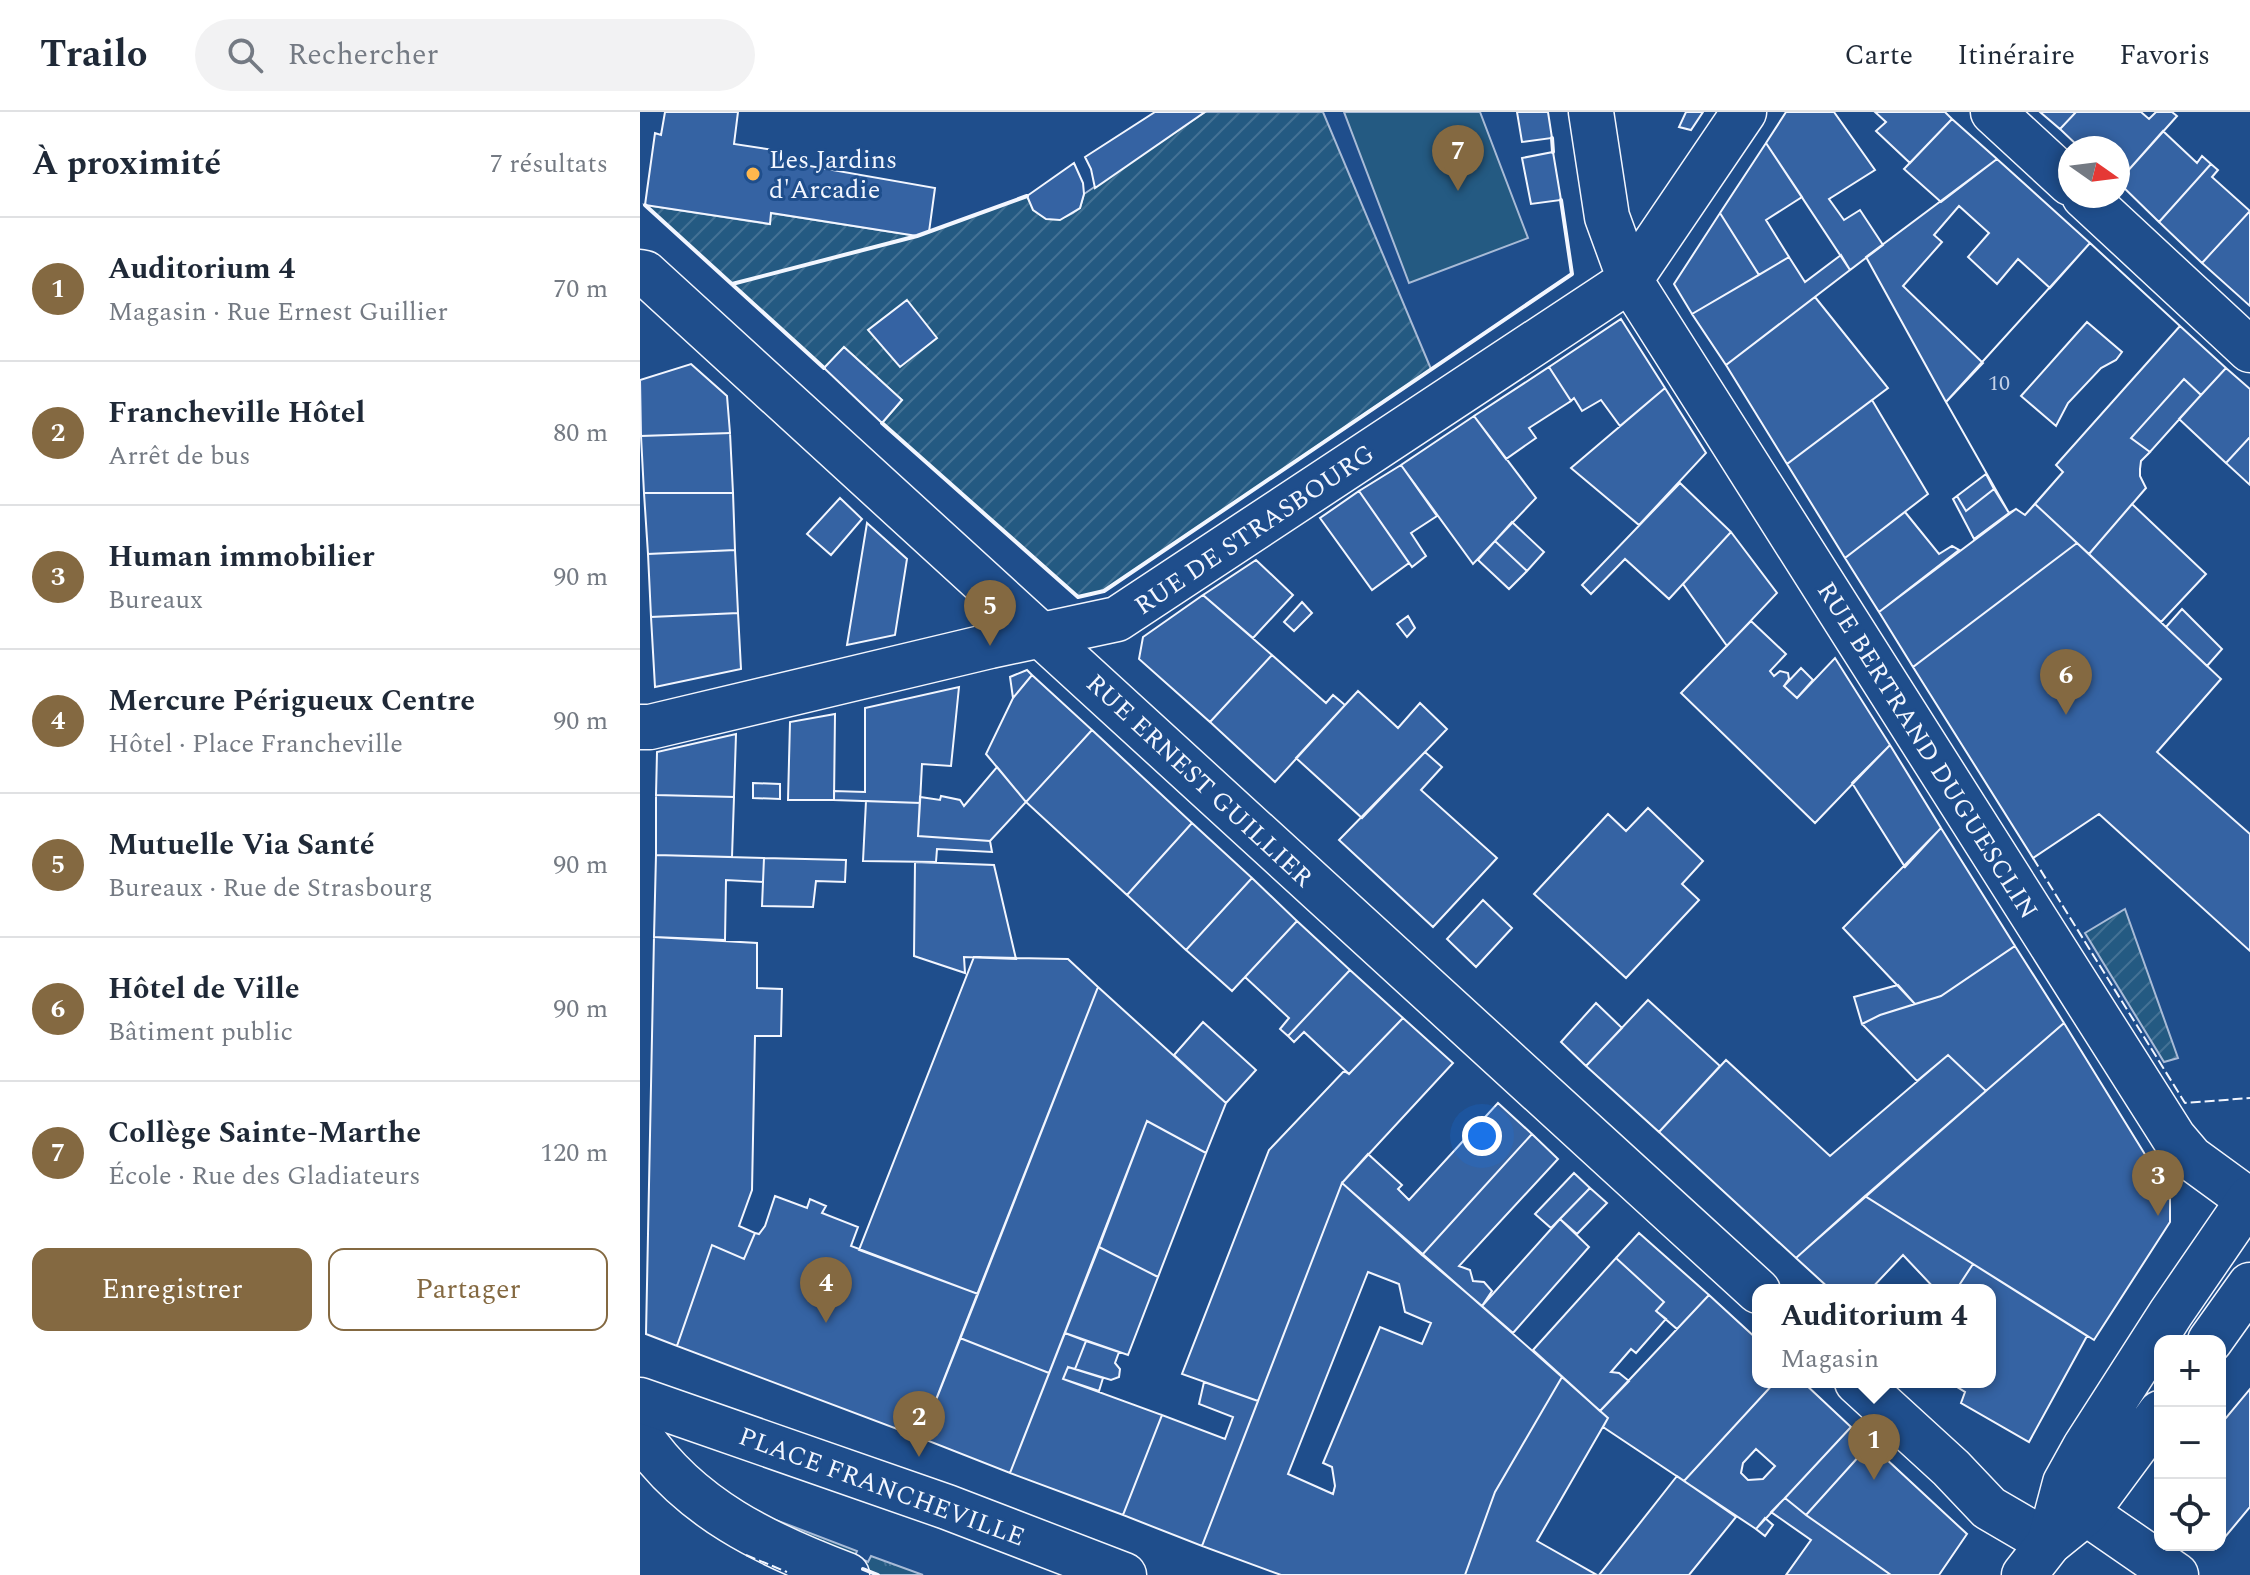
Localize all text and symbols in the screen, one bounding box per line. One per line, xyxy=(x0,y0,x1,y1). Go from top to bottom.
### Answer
search box xyxy=(195,19,755,91)
text: Trailo xyxy=(40,26,147,84)
text: Rechercher xyxy=(287,32,438,78)
icon: search xyxy=(223,33,267,77)
text: Carte xyxy=(1845,34,1913,77)
text: Itinéraire xyxy=(1957,34,2075,77)
text: Favoris xyxy=(2119,34,2210,77)
pin: 7 xyxy=(1432,125,1484,191)
north arrow xyxy=(2058,136,2130,208)
text: À proximité xyxy=(32,138,221,190)
place label: Les Jardins d'Arcadie xyxy=(769,140,897,210)
text: 7 résultats xyxy=(490,144,608,184)
marker: Les Jardins d'Arcadie xyxy=(744,165,762,183)
text: Auditorium 4 xyxy=(108,246,295,292)
text: 1 xyxy=(51,269,65,309)
text: 70 m xyxy=(553,269,608,309)
text: Magasin · Rue Ernest Guillier xyxy=(108,292,448,332)
house number: 10 xyxy=(1988,367,2010,400)
text: Francheville Hôtel xyxy=(108,390,365,436)
text: 2 xyxy=(51,413,65,453)
text: 80 m xyxy=(553,413,608,453)
street label: RUE DE STRASBOURG xyxy=(1126,434,1383,625)
text: Arrêt de bus xyxy=(108,436,250,476)
text: Human immobilier xyxy=(108,534,375,580)
text: 3 xyxy=(51,557,65,597)
text: 90 m xyxy=(553,557,608,597)
street label: RUE BERTRAND DUGUESCLIN xyxy=(1806,574,2048,927)
text: Bureaux xyxy=(108,580,203,620)
pin: 5 xyxy=(964,580,1016,646)
pin: 6 xyxy=(2040,649,2092,715)
street label: RUE ERNEST GUILLIER xyxy=(1077,664,1323,898)
text: Mercure Périgueux Centre xyxy=(108,678,475,724)
text: 4 xyxy=(51,701,65,741)
text: 90 m xyxy=(553,701,608,741)
text: Hôtel · Place Francheville xyxy=(108,724,403,764)
text: Mutuelle Via Santé xyxy=(108,822,375,868)
text: 5 xyxy=(51,845,65,885)
text: 90 m xyxy=(553,845,608,885)
text: Bureaux · Rue de Strasbourg xyxy=(108,868,433,908)
text: Hôtel de Ville xyxy=(108,966,300,1012)
text: 6 xyxy=(51,989,65,1029)
text: 90 m xyxy=(553,989,608,1029)
text: Bâtiment public xyxy=(108,1012,293,1052)
text: Collège Sainte-Marthe xyxy=(108,1110,421,1156)
your location xyxy=(1462,1116,1502,1156)
text: 7 xyxy=(51,1133,65,1173)
text: 120 m xyxy=(540,1133,608,1173)
pin: 3 xyxy=(2132,1150,2184,1216)
text: École · Rue des Gladiateurs xyxy=(108,1156,421,1196)
button: Enregistrer xyxy=(32,1248,312,1331)
button: Partager xyxy=(328,1248,608,1331)
pin: 4 xyxy=(800,1257,852,1323)
popup xyxy=(1752,1284,1996,1388)
text: Auditorium 4 xyxy=(1780,1293,1968,1339)
map controls xyxy=(2154,1335,2226,1551)
button: + xyxy=(2154,1335,2226,1407)
text: Magasin xyxy=(1780,1339,1879,1379)
pin: 2 xyxy=(893,1391,945,1457)
button: − xyxy=(2154,1407,2226,1479)
pin: 1 xyxy=(1848,1414,1900,1480)
street label: PLACE FRANCHEVILLE xyxy=(733,1416,1031,1557)
button: locate xyxy=(2154,1479,2226,1551)

